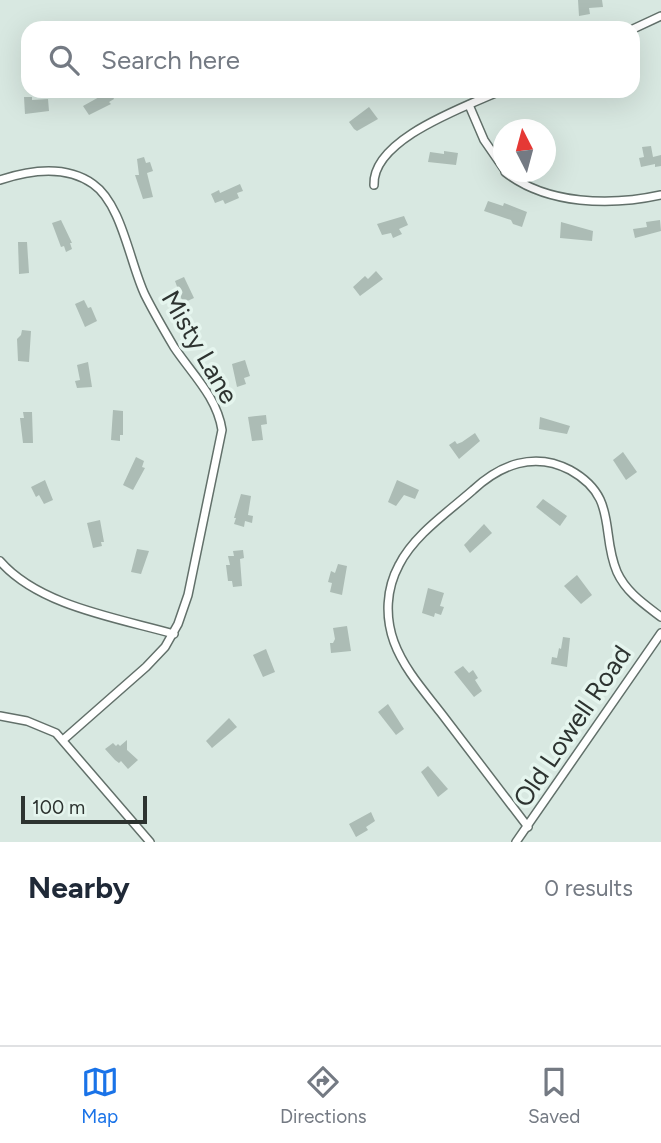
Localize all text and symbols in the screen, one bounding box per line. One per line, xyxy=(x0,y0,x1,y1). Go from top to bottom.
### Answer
search box xyxy=(21,21,640,98)
icon: search xyxy=(45,41,83,79)
text: Search here xyxy=(101,44,240,76)
north arrow xyxy=(493,119,556,182)
street label: Misty Lane xyxy=(155,285,245,409)
street label: Old Lowell Road xyxy=(506,639,638,813)
scale bar xyxy=(21,793,147,825)
text: 100 m xyxy=(32,796,85,819)
text: Nearby xyxy=(28,869,130,906)
text: 0 results xyxy=(544,874,633,902)
tab: Map xyxy=(81,1063,119,1128)
tab: Directions xyxy=(280,1063,367,1128)
tab: Saved xyxy=(528,1063,580,1128)

